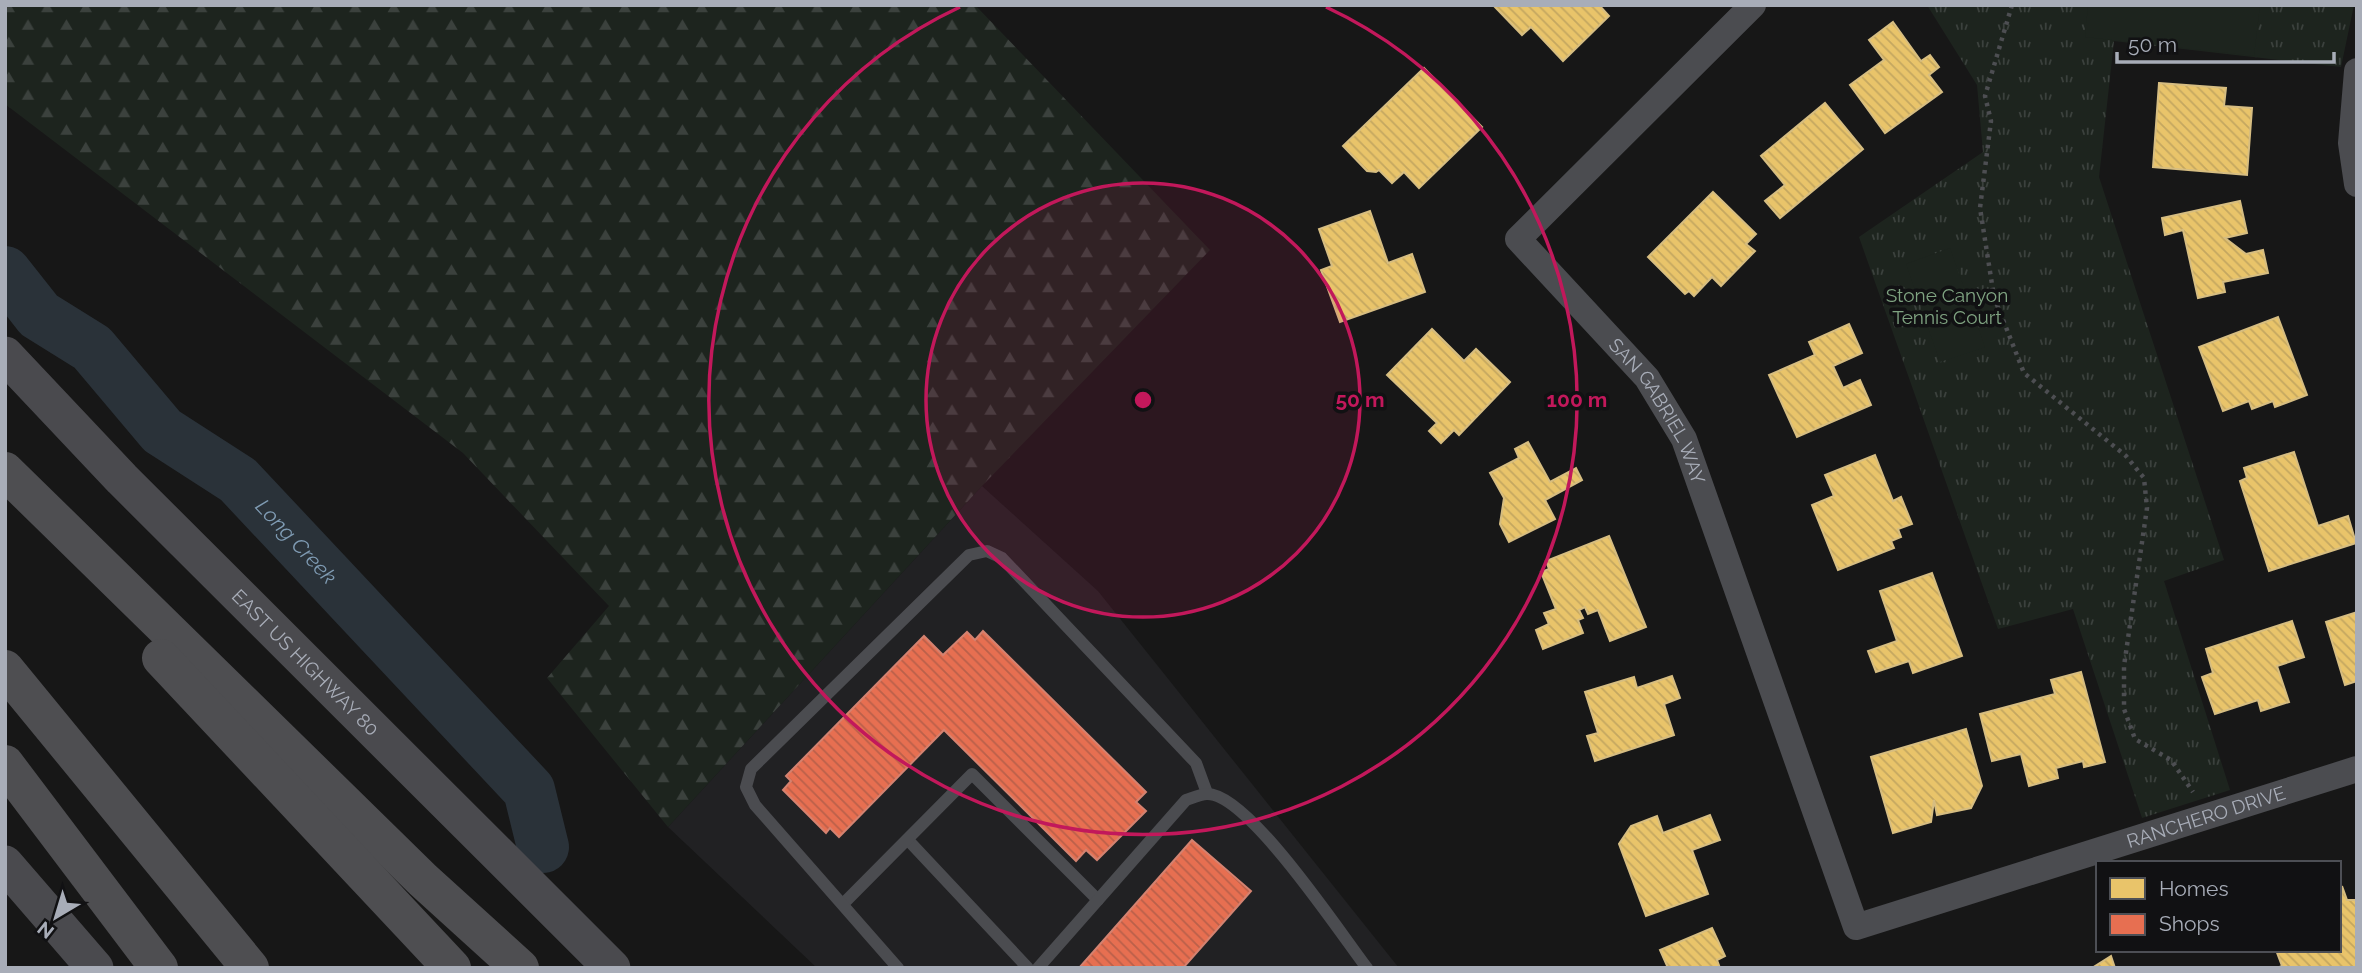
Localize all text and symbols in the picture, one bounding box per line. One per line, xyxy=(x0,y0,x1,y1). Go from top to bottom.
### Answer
scale bar xyxy=(2117,21,2334,65)
text: 50 m xyxy=(2128,32,2177,57)
park label: Stone Canyon Tennis Court xyxy=(1886,284,2008,328)
street label: SAN GABRIEL WAY xyxy=(1605,333,1710,487)
text: 50 m xyxy=(1335,387,1385,412)
text: 100 m xyxy=(1547,387,1607,412)
centre of rings xyxy=(1131,388,1155,412)
water label: Long Creek xyxy=(251,494,342,589)
street label: EAST US HIGHWAY 80 xyxy=(228,584,384,740)
street label: RANCHERO DRIVE xyxy=(2124,781,2288,852)
legend xyxy=(2096,861,2341,952)
text: Homes xyxy=(2159,876,2229,901)
north arrow xyxy=(21,882,91,952)
text: Shops xyxy=(2159,911,2220,936)
text: N xyxy=(33,917,58,944)

